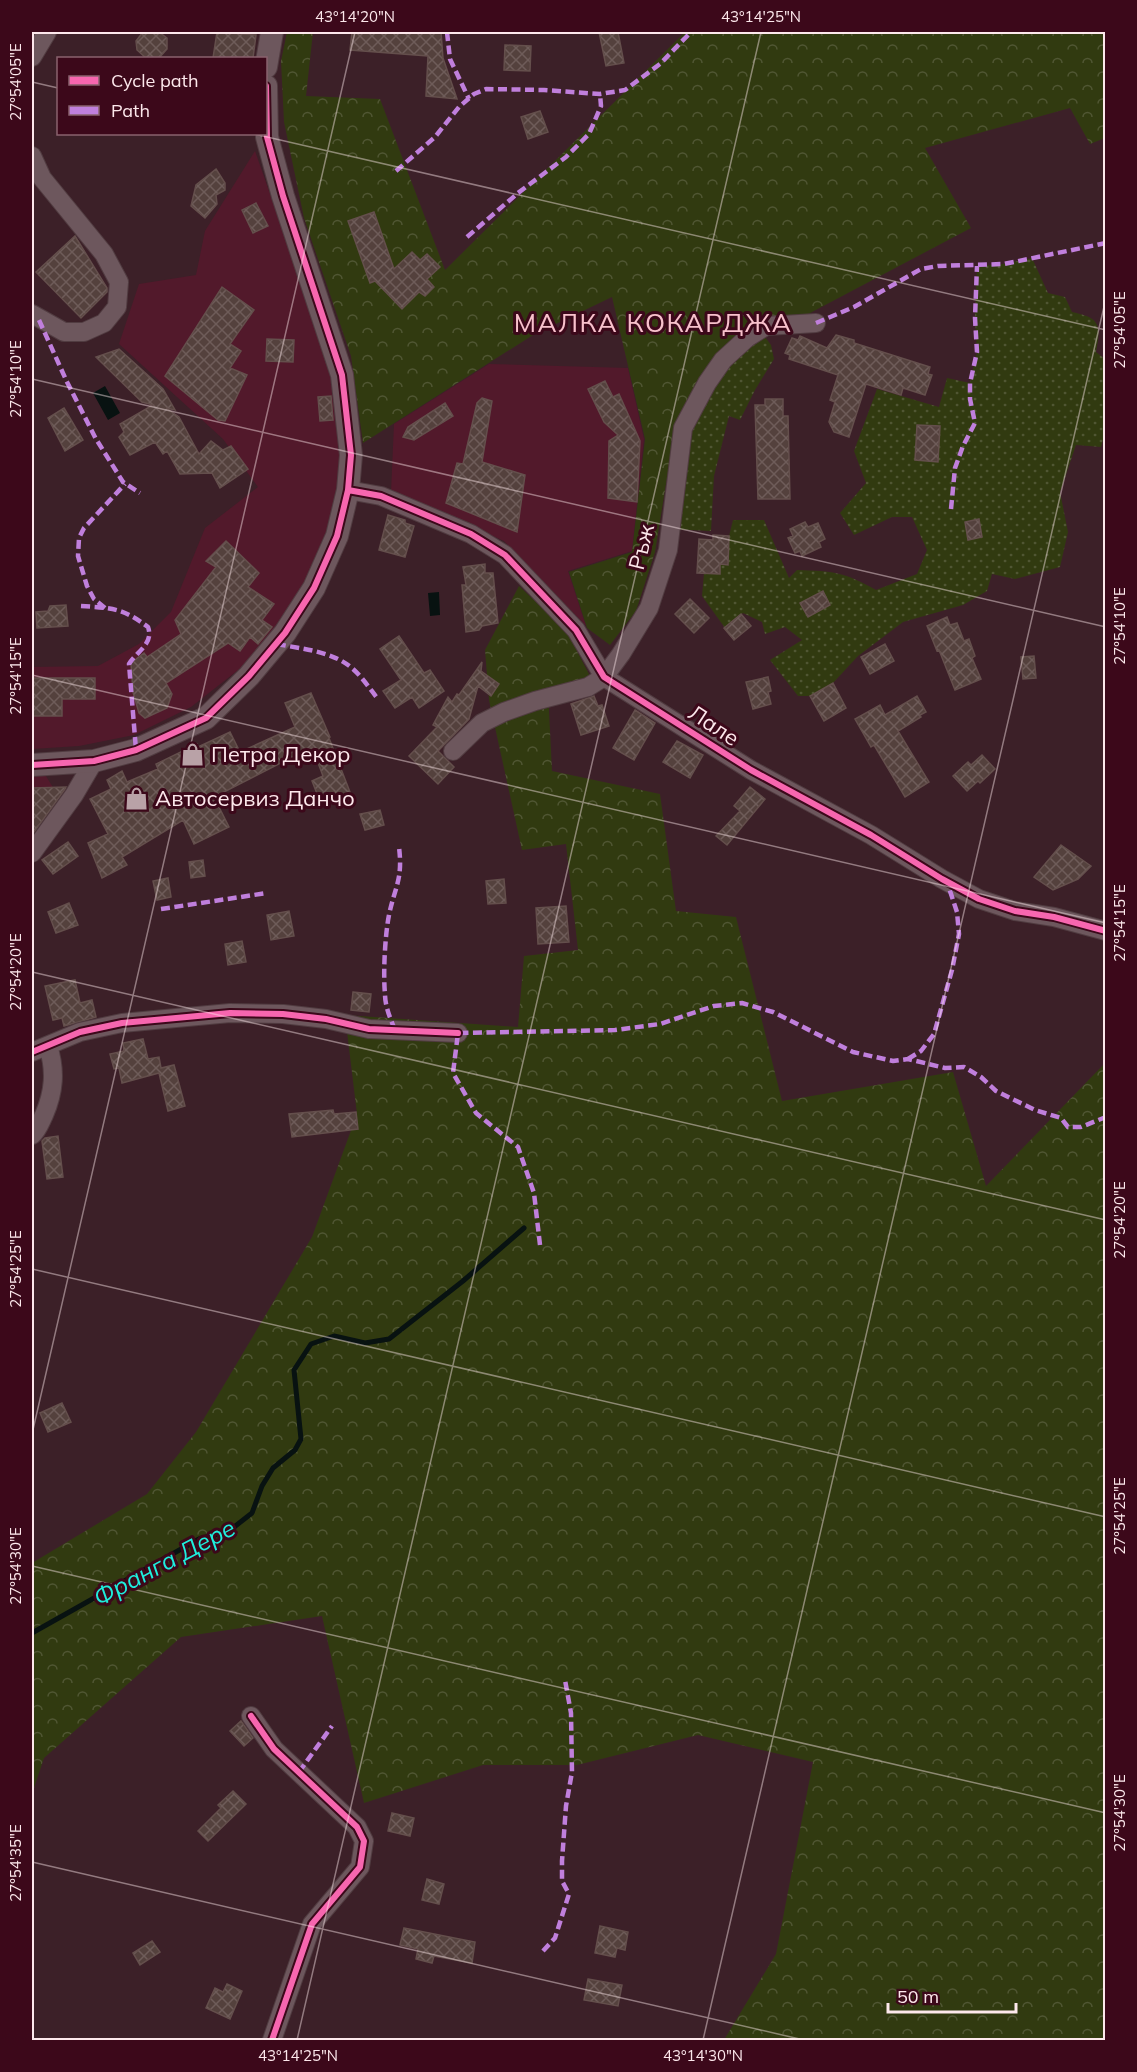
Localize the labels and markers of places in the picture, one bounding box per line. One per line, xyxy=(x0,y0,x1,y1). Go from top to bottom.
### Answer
place label: Петра Декор xyxy=(211,740,350,768)
shop icon: Петра Декор xyxy=(180,741,206,767)
place label: Автосервиз Данчо xyxy=(155,784,355,812)
shop icon: Автосервиз Данчо xyxy=(124,785,150,811)

